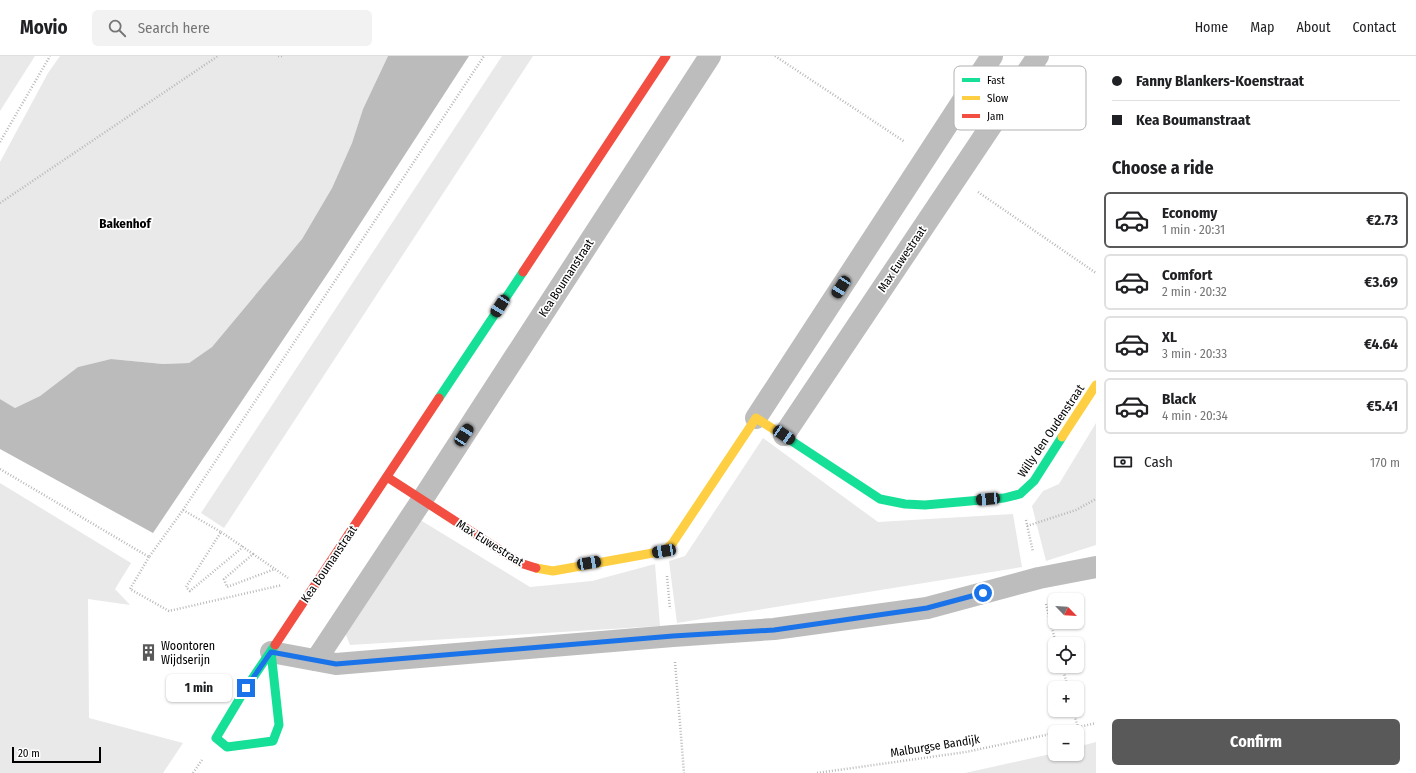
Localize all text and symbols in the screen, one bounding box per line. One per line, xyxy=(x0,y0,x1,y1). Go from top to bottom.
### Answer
search box xyxy=(92,10,372,46)
text: Movio xyxy=(20,16,68,39)
icon: search xyxy=(106,17,128,39)
text: Search here xyxy=(138,19,210,37)
text: Home xyxy=(1195,19,1228,36)
text: Map xyxy=(1250,19,1274,36)
text: About xyxy=(1296,19,1331,36)
text: Contact xyxy=(1353,19,1396,36)
legend xyxy=(954,66,1086,130)
text: Fanny Blankers-Koenstraat xyxy=(1136,72,1304,90)
text: Fast xyxy=(987,74,1005,87)
text: Slow xyxy=(987,92,1008,105)
text: Jam xyxy=(987,110,1004,123)
text: Kea Boumanstraat xyxy=(1136,111,1250,129)
text: Choose a ride xyxy=(1112,157,1214,179)
icon: car xyxy=(1114,202,1150,238)
text: Economy xyxy=(1162,204,1217,222)
text: €2.73 xyxy=(1366,211,1398,229)
district label: Bakenhof xyxy=(99,216,153,231)
text: 1 min · 20:31 xyxy=(1162,222,1225,237)
street label: Max Euwestraat xyxy=(875,223,929,295)
street label: Kea Boumanstraat xyxy=(536,236,596,319)
icon: car xyxy=(1114,264,1150,300)
text: Comfort xyxy=(1162,266,1213,284)
text: €3.69 xyxy=(1364,273,1398,291)
car xyxy=(829,274,853,300)
text: 2 min · 20:32 xyxy=(1162,284,1227,299)
car xyxy=(488,293,512,319)
icon: car xyxy=(1114,326,1150,362)
text: XL xyxy=(1162,328,1177,346)
text: €4.64 xyxy=(1364,335,1398,353)
text: 3 min · 20:33 xyxy=(1162,346,1227,361)
street label: Willy den Oudenstraat xyxy=(1015,382,1087,480)
icon: car xyxy=(1114,388,1150,424)
text: Black xyxy=(1162,390,1196,408)
text: €5.41 xyxy=(1366,397,1398,415)
text: 4 min · 20:34 xyxy=(1162,408,1228,423)
car xyxy=(452,422,476,448)
car xyxy=(771,423,797,447)
icon: cash xyxy=(1112,451,1134,473)
text: Cash xyxy=(1144,453,1173,471)
text: 170 m xyxy=(1370,455,1400,470)
car xyxy=(976,492,1000,506)
street label: Max Euwestraat xyxy=(454,517,526,569)
street label: Kea Boumanstraat xyxy=(298,523,360,605)
car xyxy=(651,543,677,559)
car xyxy=(576,555,602,571)
route start xyxy=(974,584,992,602)
north arrow xyxy=(1048,593,1084,629)
map controls xyxy=(1048,593,1084,761)
button: locate xyxy=(1048,637,1084,673)
place label: Woontoren Wijdserijn xyxy=(161,639,215,667)
building icon: Woontoren Wijdserijn xyxy=(138,643,158,663)
callout: 1 min xyxy=(166,674,232,702)
route end xyxy=(237,679,255,697)
text: 1 min xyxy=(185,680,213,695)
button: + xyxy=(1048,681,1084,717)
button: Confirm xyxy=(1112,719,1400,765)
button: − xyxy=(1048,725,1084,761)
street label: Malburgse Bandijk xyxy=(889,732,981,760)
scale bar xyxy=(12,745,101,764)
text: 20 m xyxy=(18,747,40,760)

